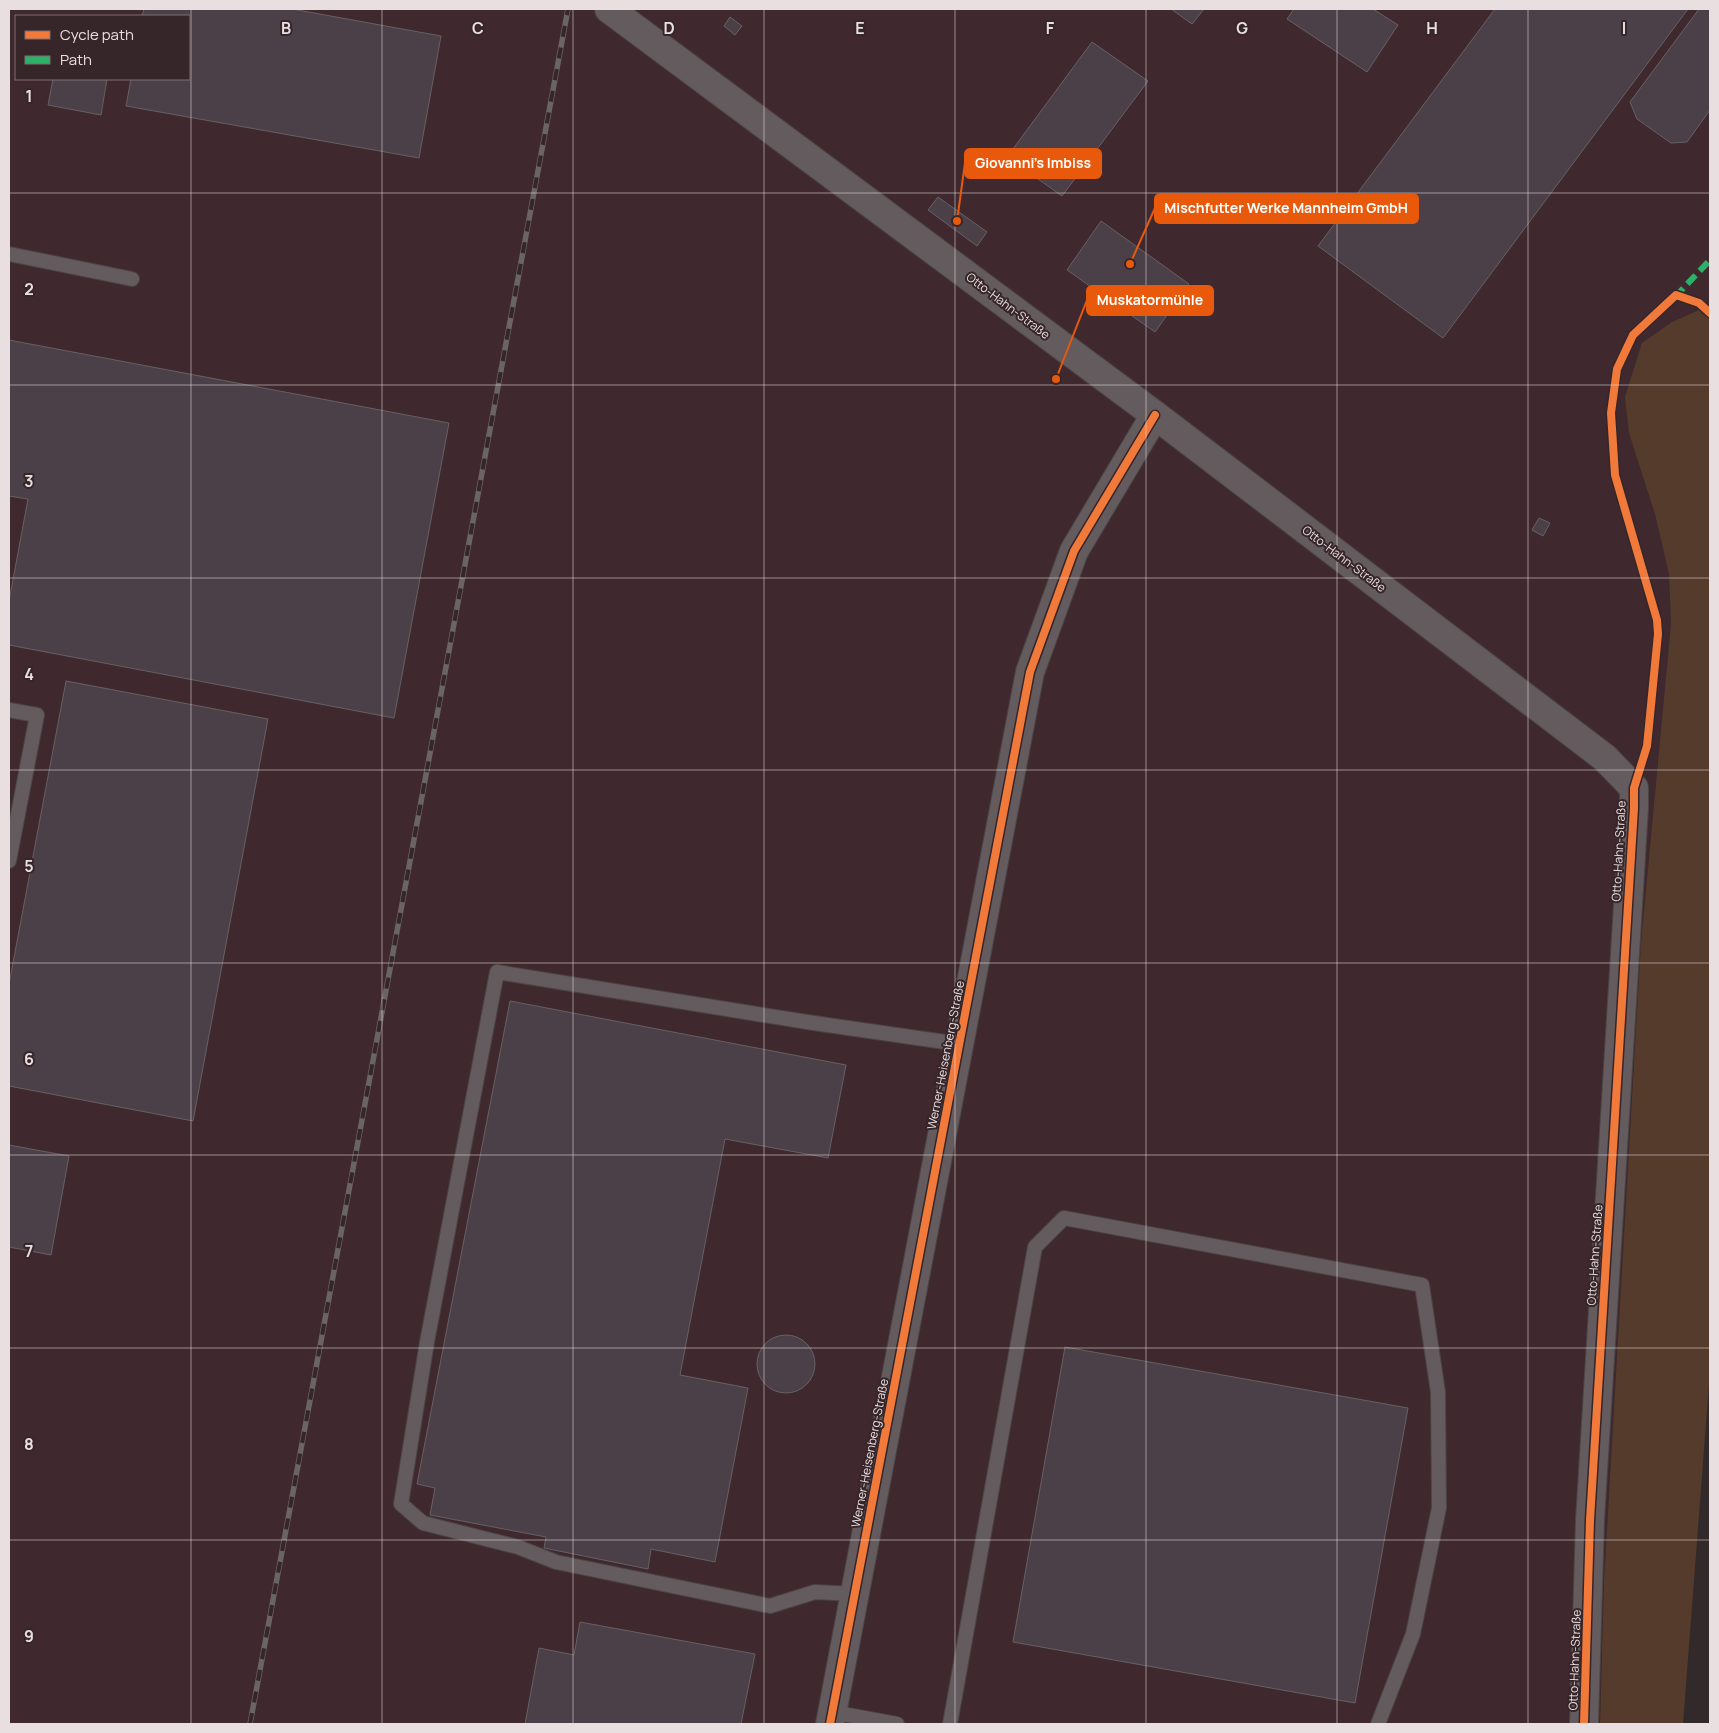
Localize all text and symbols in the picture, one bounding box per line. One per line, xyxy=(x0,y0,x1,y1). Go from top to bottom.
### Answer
legend xyxy=(15,15,190,80)
text: B xyxy=(281,17,291,39)
text: C xyxy=(472,17,484,39)
text: D xyxy=(663,17,675,39)
text: E xyxy=(855,17,865,39)
text: F xyxy=(1046,17,1055,39)
text: G xyxy=(1236,17,1248,39)
text: H xyxy=(1426,17,1438,39)
text: I xyxy=(1622,17,1626,39)
text: Cycle path xyxy=(60,24,134,45)
text: Path xyxy=(60,49,92,70)
text: 1 xyxy=(25,85,33,107)
callout: Giovanni's Imbiss xyxy=(965,149,1101,178)
text: Giovanni's Imbiss xyxy=(975,153,1091,172)
callout: Mischfutter Werke Mannheim GmbH xyxy=(1155,194,1418,223)
text: Mischfutter Werke Mannheim GmbH xyxy=(1164,198,1408,217)
street label: Otto-Hahn-Straße xyxy=(963,268,1054,343)
text: 2 xyxy=(24,278,34,300)
callout: Muskatormühle xyxy=(1087,286,1213,315)
text: Muskatormühle xyxy=(1097,290,1203,309)
text: 3 xyxy=(24,470,34,492)
street label: Otto-Hahn-Straße xyxy=(1299,521,1390,596)
text: 4 xyxy=(24,663,34,685)
street label: Otto-Hahn-Straße xyxy=(1607,800,1630,902)
text: 5 xyxy=(24,855,34,877)
street label: Werner-Heisenberg-Straße xyxy=(923,979,968,1131)
text: 6 xyxy=(24,1048,34,1070)
street label: Otto-Hahn-Straße xyxy=(1582,1204,1607,1306)
text: 7 xyxy=(25,1240,33,1262)
street label: Werner-Heisenberg-Straße xyxy=(847,1377,892,1529)
text: 8 xyxy=(24,1433,34,1455)
street label: Otto-Hahn-Straße xyxy=(1564,1609,1585,1711)
text: 9 xyxy=(24,1625,34,1647)

